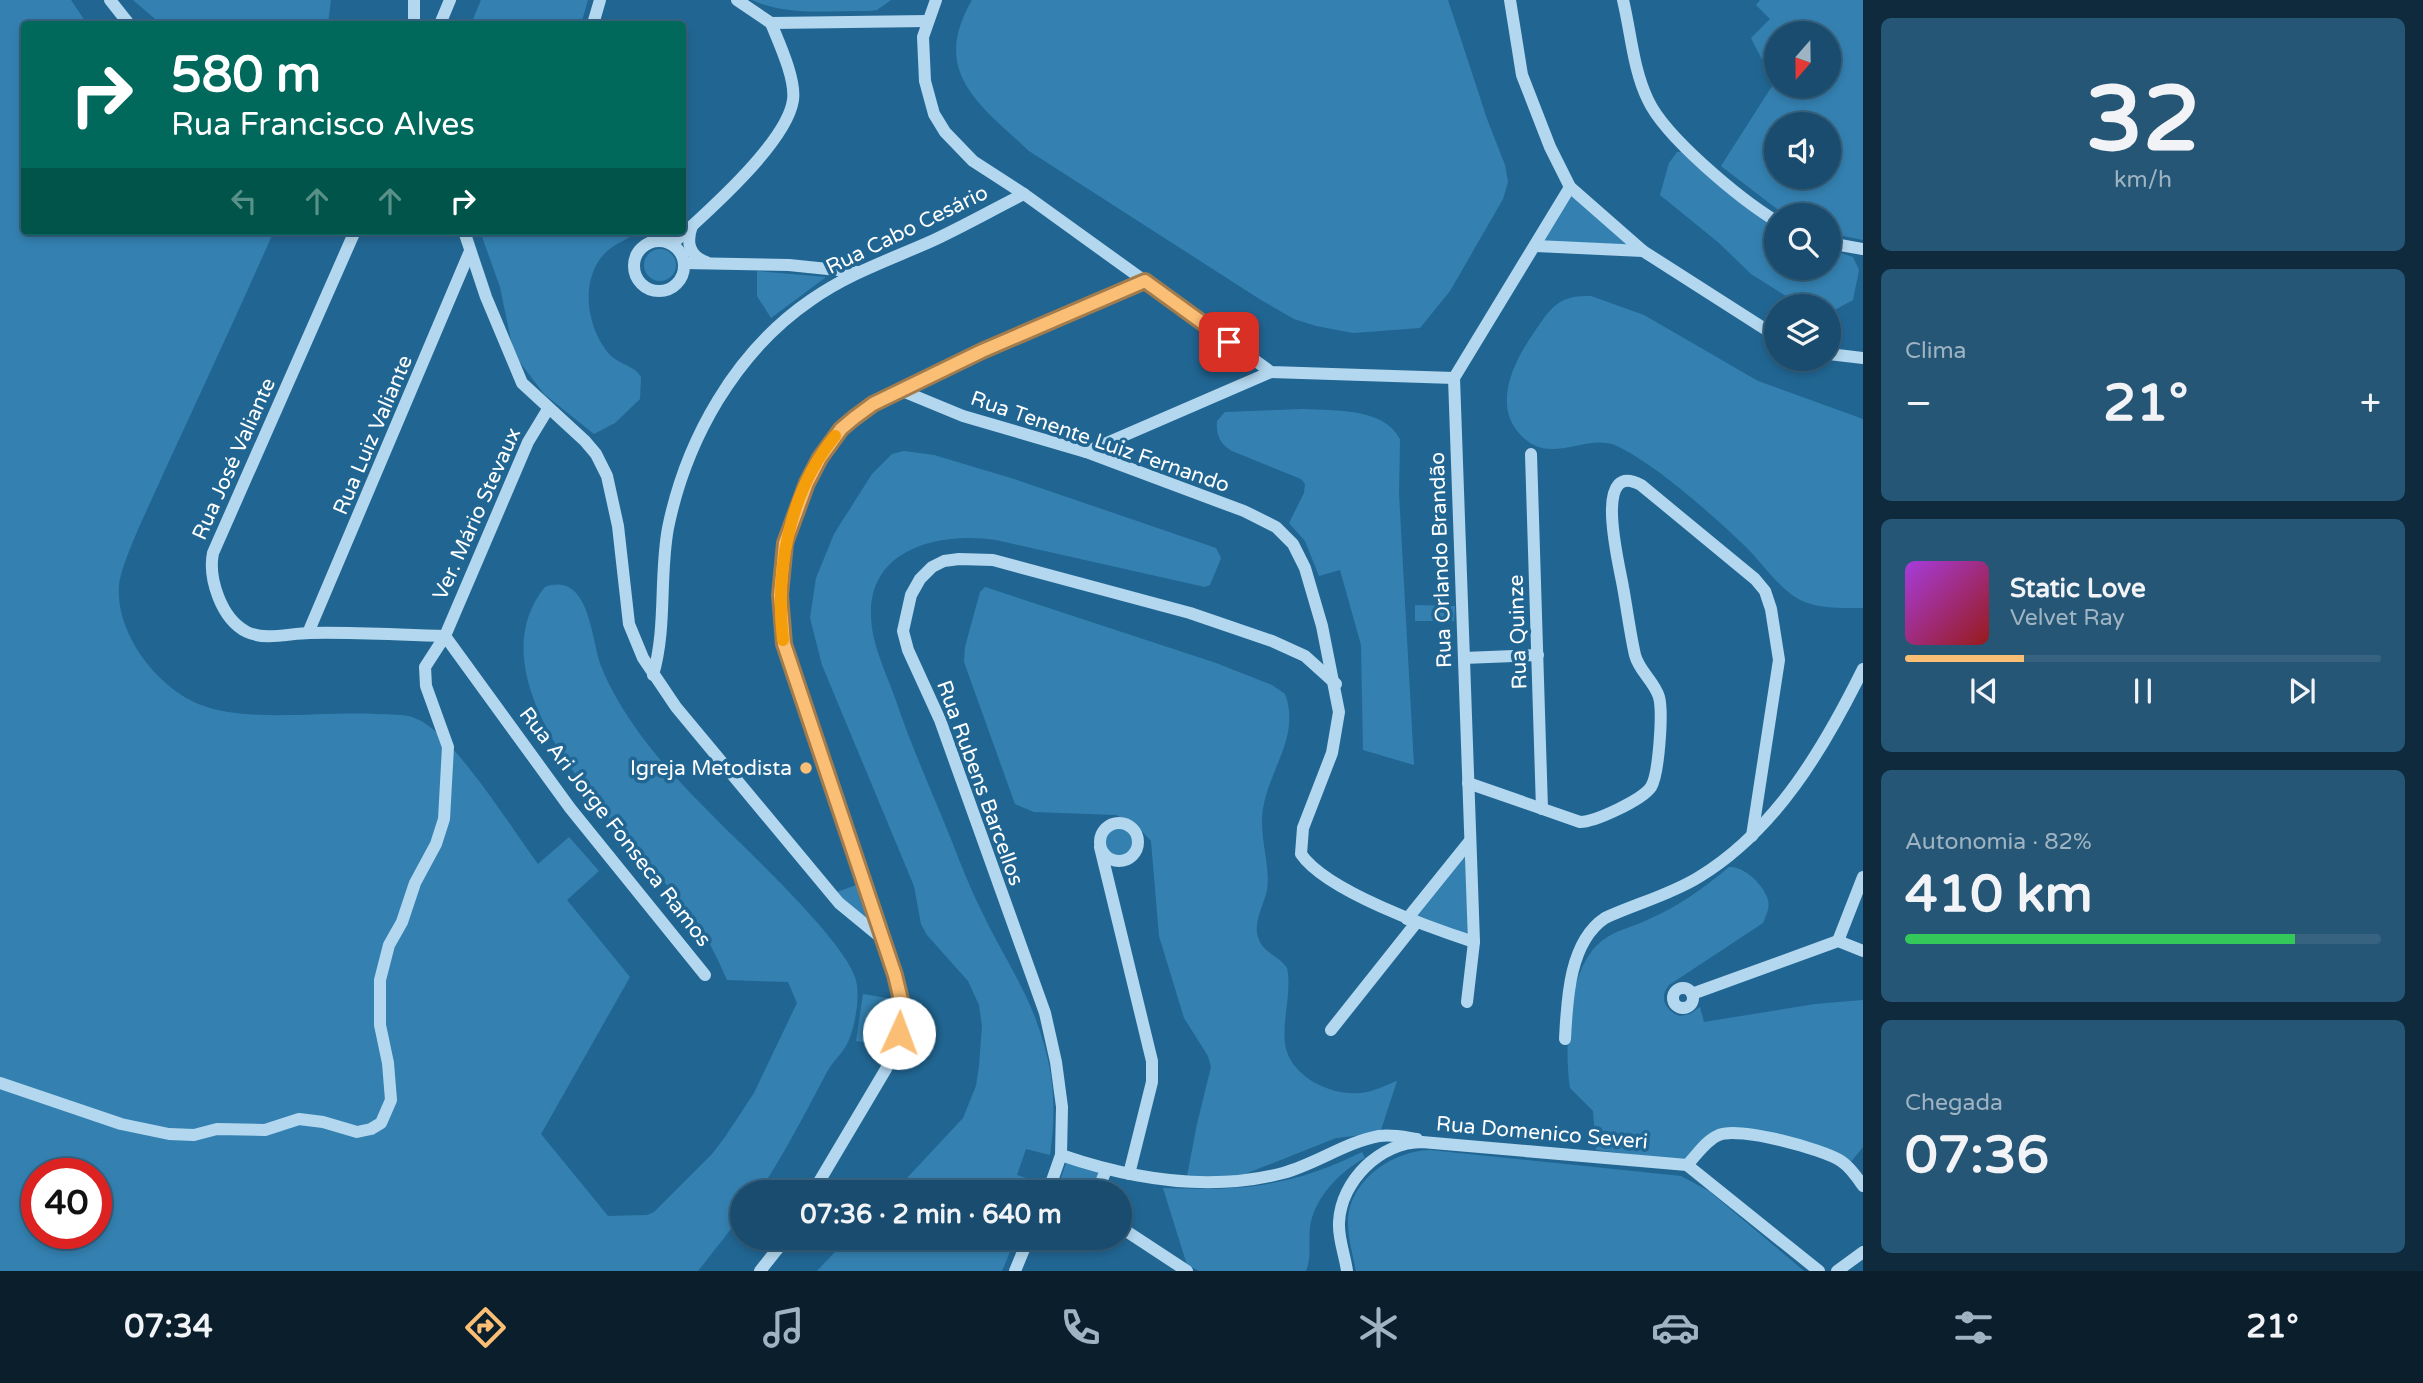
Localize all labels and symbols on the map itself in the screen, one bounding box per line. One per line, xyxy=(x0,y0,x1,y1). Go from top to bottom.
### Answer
north arrow xyxy=(1764,21,1841,98)
street label: Rua Cabo Cesário xyxy=(822,180,992,280)
pin xyxy=(1199,312,1259,372)
street label: Rua Luiz Valiante xyxy=(328,351,418,519)
street label: Rua José Valiante xyxy=(187,374,281,544)
street label: Rua Tenente Luiz Fernando xyxy=(967,386,1233,498)
street label: Ver. Mário Stevaux xyxy=(428,424,526,604)
street label: Rua Orlando Brandão xyxy=(1425,452,1457,668)
street label: Rua Quinze xyxy=(1503,574,1532,690)
street label: Rua Rubens Barcellos xyxy=(931,677,1029,889)
street label: Rua Ari Jorge Fonseca Ramos xyxy=(514,702,716,952)
place label: Igreja Metodista xyxy=(630,756,792,781)
marker: Igreja Metodista xyxy=(798,760,814,776)
position arrow xyxy=(862,996,936,1070)
street label: Rua Domenico Severi xyxy=(1435,1111,1649,1155)
speed limit sign: 40 xyxy=(21,1158,112,1249)

